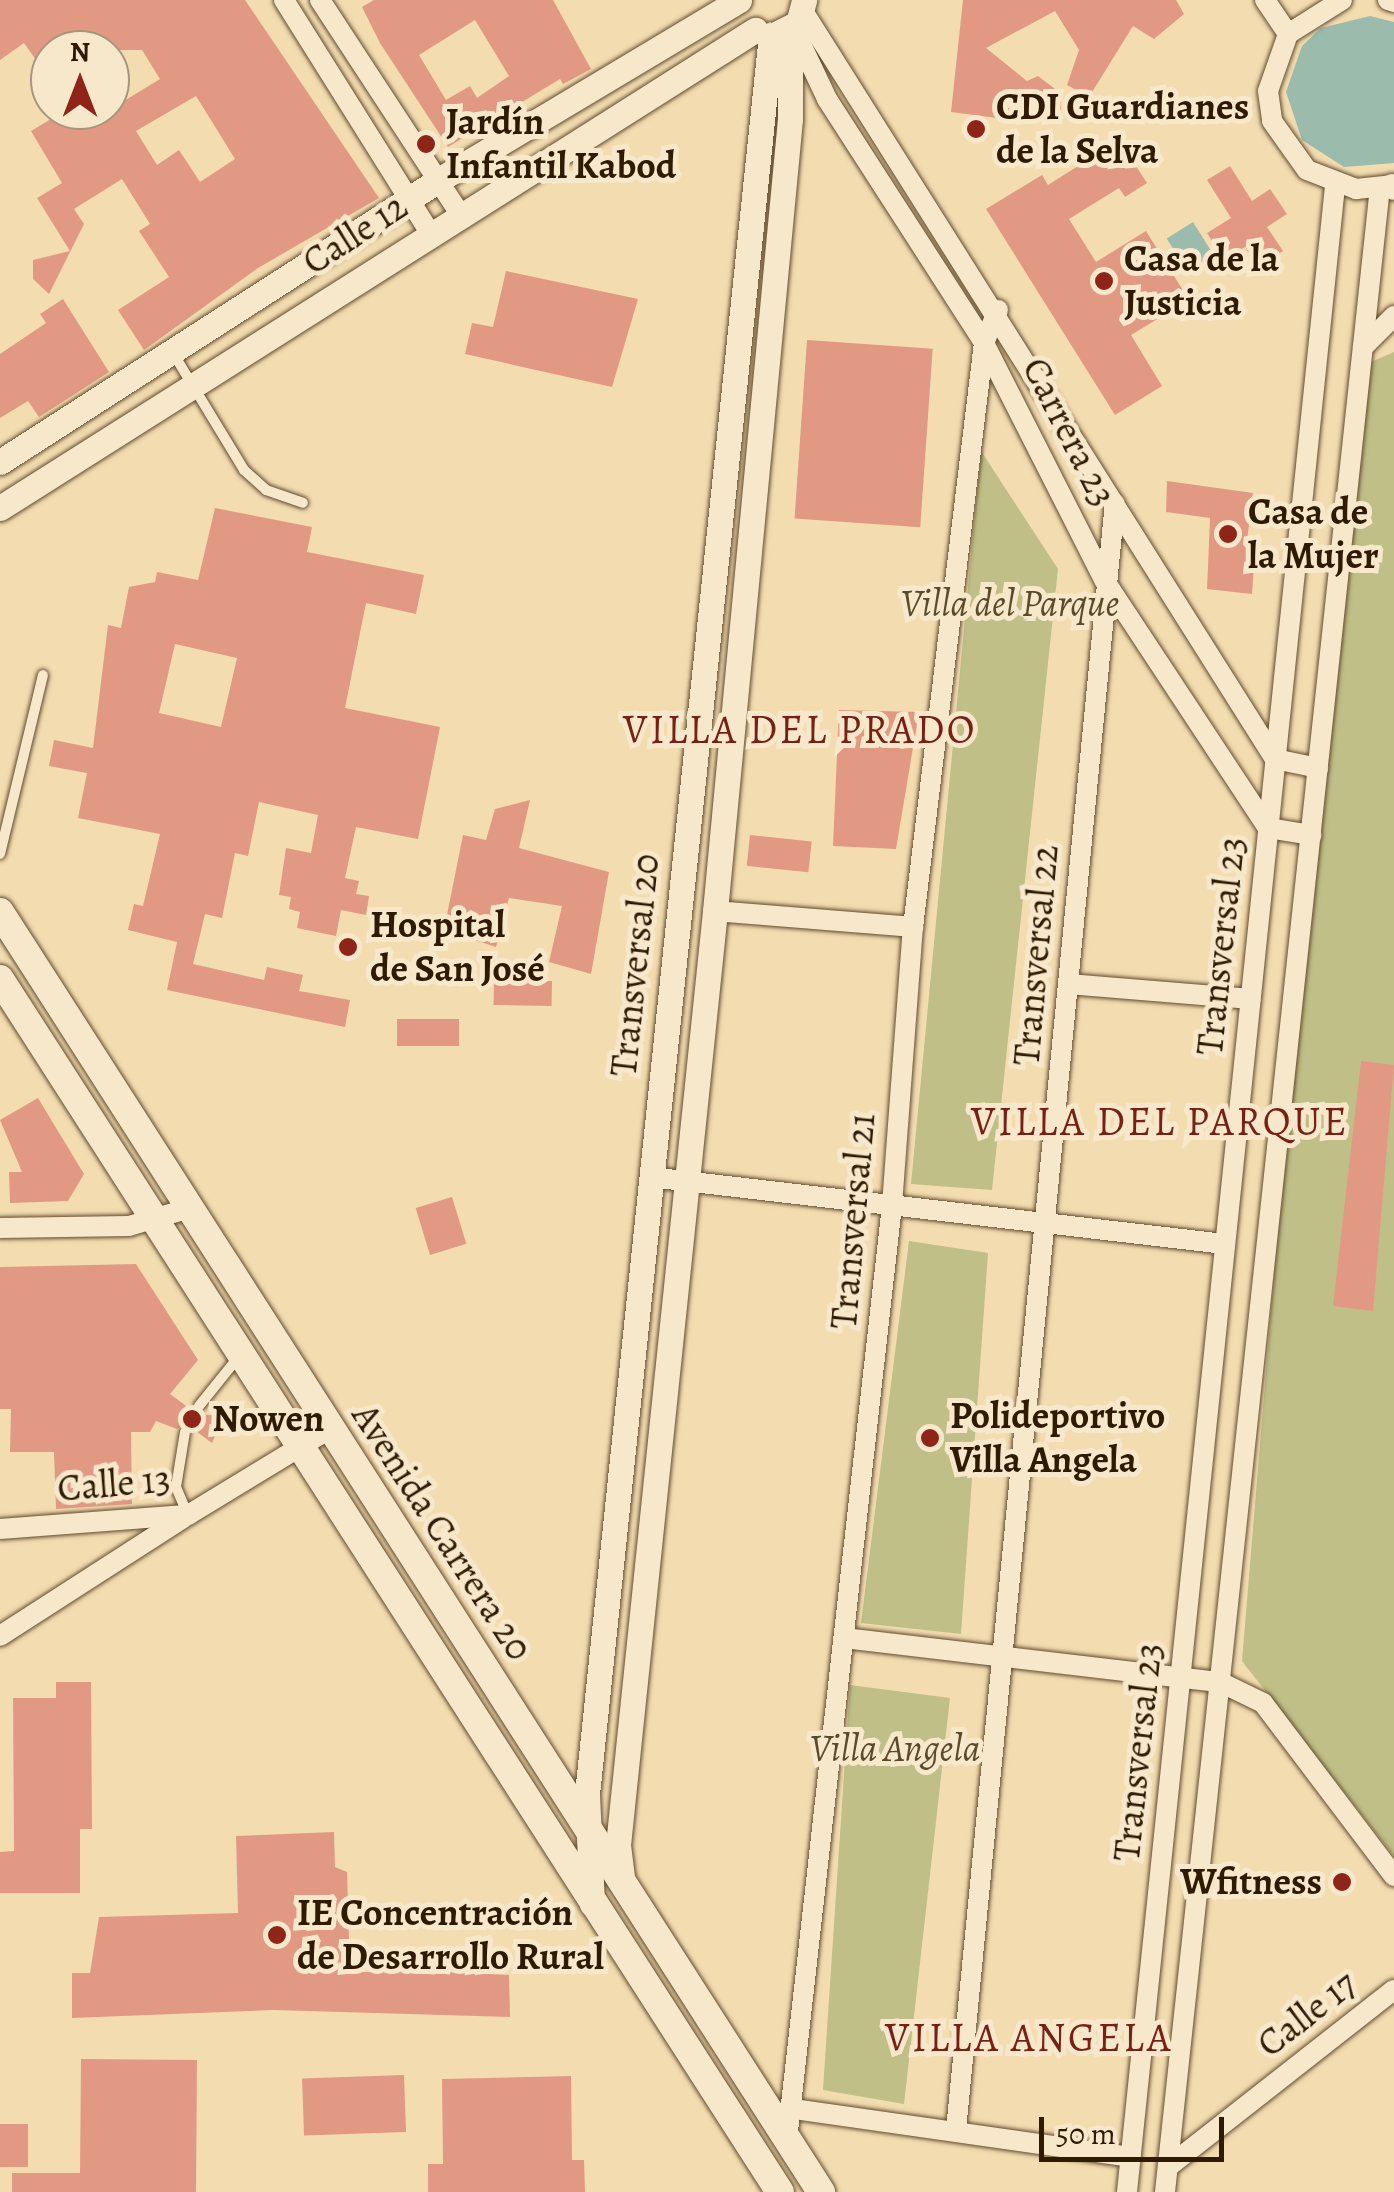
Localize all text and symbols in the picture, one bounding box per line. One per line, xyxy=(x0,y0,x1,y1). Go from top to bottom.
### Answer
north arrow xyxy=(30,30,130,130)
text: N xyxy=(70,33,90,71)
place label: CDI Guardianes de la Selva xyxy=(996,84,1249,173)
place label: Jardín Infantil Kabod xyxy=(446,99,676,188)
marker: CDI Guardianes de la Selva xyxy=(965,118,987,140)
marker: Jardín Infantil Kabod xyxy=(415,133,437,155)
street label: Calle 12 xyxy=(294,183,416,285)
place label: Casa de la Justicia xyxy=(1124,236,1279,326)
marker: Casa de la Justicia xyxy=(1093,270,1115,292)
street label: Carrera 23 xyxy=(1012,350,1126,514)
place label: Casa de la Mujer xyxy=(1248,489,1379,578)
marker: Casa de la Mujer xyxy=(1217,523,1239,545)
park label: Villa del Parque xyxy=(901,581,1119,627)
district label: VILLA DEL PRADO xyxy=(623,706,977,754)
street label: Transversal 23 xyxy=(1187,835,1255,1057)
street label: Transversal 22 xyxy=(1004,843,1068,1067)
street label: Transversal 20 xyxy=(601,851,669,1079)
place label: Hospital de San José xyxy=(370,902,545,992)
marker: Hospital de San José xyxy=(335,934,361,960)
district label: VILLA DEL PARQUE xyxy=(971,1098,1349,1146)
street label: Transversal 21 xyxy=(821,1111,885,1331)
place label: Polideportivo Villa Angela xyxy=(950,1393,1165,1482)
street label: Avenida Carrera 20 xyxy=(342,1395,542,1669)
place label: Nowen xyxy=(212,1396,324,1442)
marker: Nowen xyxy=(181,1408,203,1430)
marker: Polideportivo Villa Angela xyxy=(919,1427,941,1449)
street label: Calle 13 xyxy=(56,1456,172,1512)
street label: Transversal 23 xyxy=(1104,1641,1172,1863)
park label: Villa Angela xyxy=(810,1726,980,1772)
place label: Wfitness xyxy=(1180,1859,1322,1905)
marker: Wfitness xyxy=(1331,1871,1353,1893)
place label: IE Concentración de Desarrollo Rural xyxy=(297,1890,604,1980)
marker: IE Concentración de Desarrollo Rural xyxy=(266,1924,288,1946)
street label: Calle 17 xyxy=(1248,1961,1366,2067)
district label: VILLA ANGELA xyxy=(885,2014,1173,2062)
scale bar xyxy=(1044,2097,1229,2159)
text: 50 m xyxy=(1056,2114,1116,2154)

